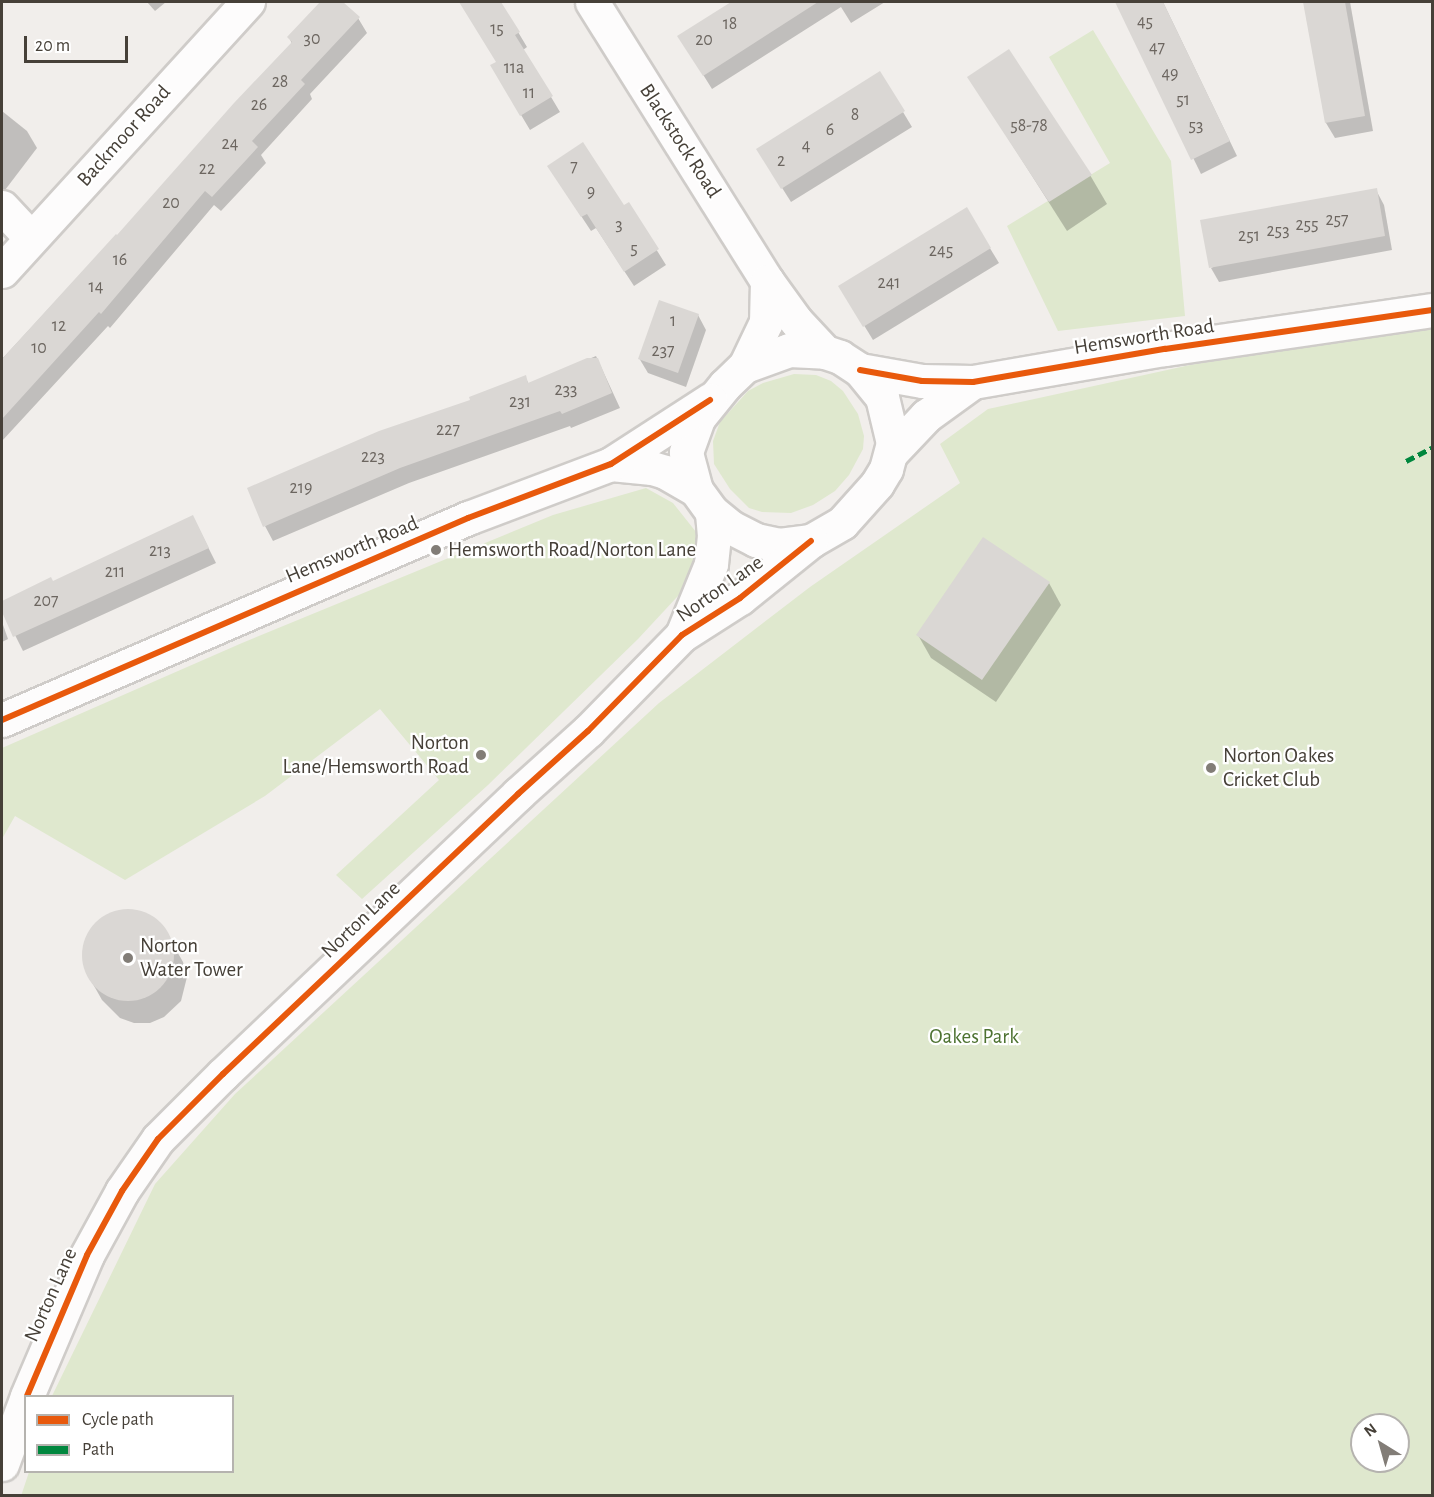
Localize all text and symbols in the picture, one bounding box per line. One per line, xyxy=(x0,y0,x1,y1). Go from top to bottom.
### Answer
house number: 45 xyxy=(1137,11,1153,33)
house number: 18 xyxy=(723,13,737,35)
house number: 15 xyxy=(490,18,504,40)
scale bar xyxy=(27,24,130,62)
house number: 30 xyxy=(304,28,320,50)
house number: 20 xyxy=(695,29,713,51)
text: 20 m xyxy=(35,37,70,55)
house number: 47 xyxy=(1149,37,1165,59)
house number: 11a xyxy=(504,57,524,79)
house number: 49 xyxy=(1161,63,1179,85)
house number: 28 xyxy=(272,71,288,93)
street label: Blackstock Road xyxy=(634,79,726,203)
street label: Backmoor Road xyxy=(72,80,176,192)
house number: 11 xyxy=(523,82,535,104)
house number: 51 xyxy=(1176,89,1190,111)
house number: 26 xyxy=(251,94,267,116)
house number: 8 xyxy=(851,104,859,126)
house number: 58-78 xyxy=(1010,115,1048,137)
house number: 53 xyxy=(1189,115,1203,137)
house number: 6 xyxy=(826,119,834,141)
house number: 24 xyxy=(222,133,238,155)
house number: 4 xyxy=(802,135,810,157)
house number: 2 xyxy=(777,150,785,172)
house number: 7 xyxy=(570,156,578,178)
house number: 22 xyxy=(199,158,215,180)
house number: 9 xyxy=(587,181,595,203)
house number: 20 xyxy=(162,192,180,214)
house number: 257 xyxy=(1325,209,1349,231)
house number: 3 xyxy=(615,214,623,236)
house number: 255 xyxy=(1295,214,1319,236)
house number: 253 xyxy=(1266,220,1290,242)
house number: 251 xyxy=(1238,225,1260,247)
house number: 5 xyxy=(630,238,638,260)
house number: 245 xyxy=(929,240,953,262)
house number: 16 xyxy=(113,249,127,271)
house number: 241 xyxy=(877,272,901,294)
house number: 14 xyxy=(89,276,103,298)
house number: 1 xyxy=(670,310,676,332)
street label: Hemsworth Road xyxy=(1072,313,1216,361)
house number: 12 xyxy=(52,315,66,337)
house number: 10 xyxy=(31,337,47,359)
house number: 237 xyxy=(651,340,675,362)
house number: 233 xyxy=(554,379,578,401)
house number: 231 xyxy=(509,391,531,413)
house number: 227 xyxy=(436,419,460,441)
house number: 223 xyxy=(361,446,385,468)
house number: 219 xyxy=(290,477,312,499)
street label: Hemsworth Road xyxy=(282,511,422,589)
place label: Hemsworth Road/Norton Lane xyxy=(448,537,696,563)
house number: 213 xyxy=(149,540,171,562)
marker: Hemsworth Road/Norton Lane xyxy=(429,543,443,557)
street label: Norton Lane xyxy=(672,550,768,628)
house number: 211 xyxy=(105,561,125,583)
house number: 207 xyxy=(33,590,59,612)
place label: Norton Lane/Hemsworth Road xyxy=(282,730,469,780)
place label: Norton Oakes Cricket Club xyxy=(1223,743,1334,793)
marker: Norton Lane/Hemsworth Road xyxy=(474,748,488,762)
marker: Norton Oakes Cricket Club xyxy=(1204,761,1218,775)
street label: Norton Lane xyxy=(316,876,406,964)
place label: Norton Water Tower xyxy=(140,933,243,983)
marker: Norton Water Tower xyxy=(121,951,135,965)
park label: Oakes Park xyxy=(929,1024,1019,1050)
street label: Norton Lane xyxy=(19,1244,83,1346)
legend xyxy=(24,1395,234,1473)
text: Cycle path xyxy=(82,1411,154,1429)
north arrow xyxy=(1350,1413,1410,1473)
text: N xyxy=(1361,1420,1380,1440)
text: Path xyxy=(82,1441,114,1459)

